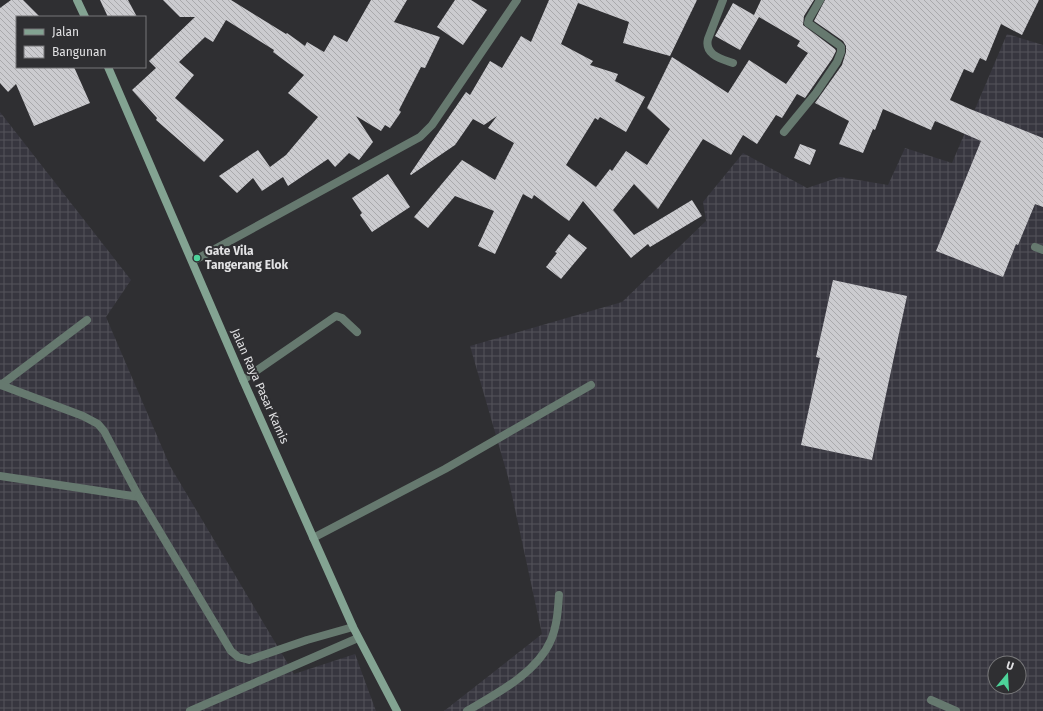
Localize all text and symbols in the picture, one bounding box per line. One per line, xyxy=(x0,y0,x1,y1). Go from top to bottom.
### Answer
legend xyxy=(16,16,146,68)
text: Jalan xyxy=(52,25,79,39)
text: Bangunan xyxy=(52,45,107,59)
place label: Gate Vila Tangerang Elok xyxy=(205,244,288,272)
marker: Gate Vila Tangerang Elok xyxy=(192,253,202,263)
street label: Jalan Raya Pasar Kamis xyxy=(228,326,292,446)
north arrow xyxy=(987,655,1027,695)
text: U xyxy=(1005,659,1015,673)

